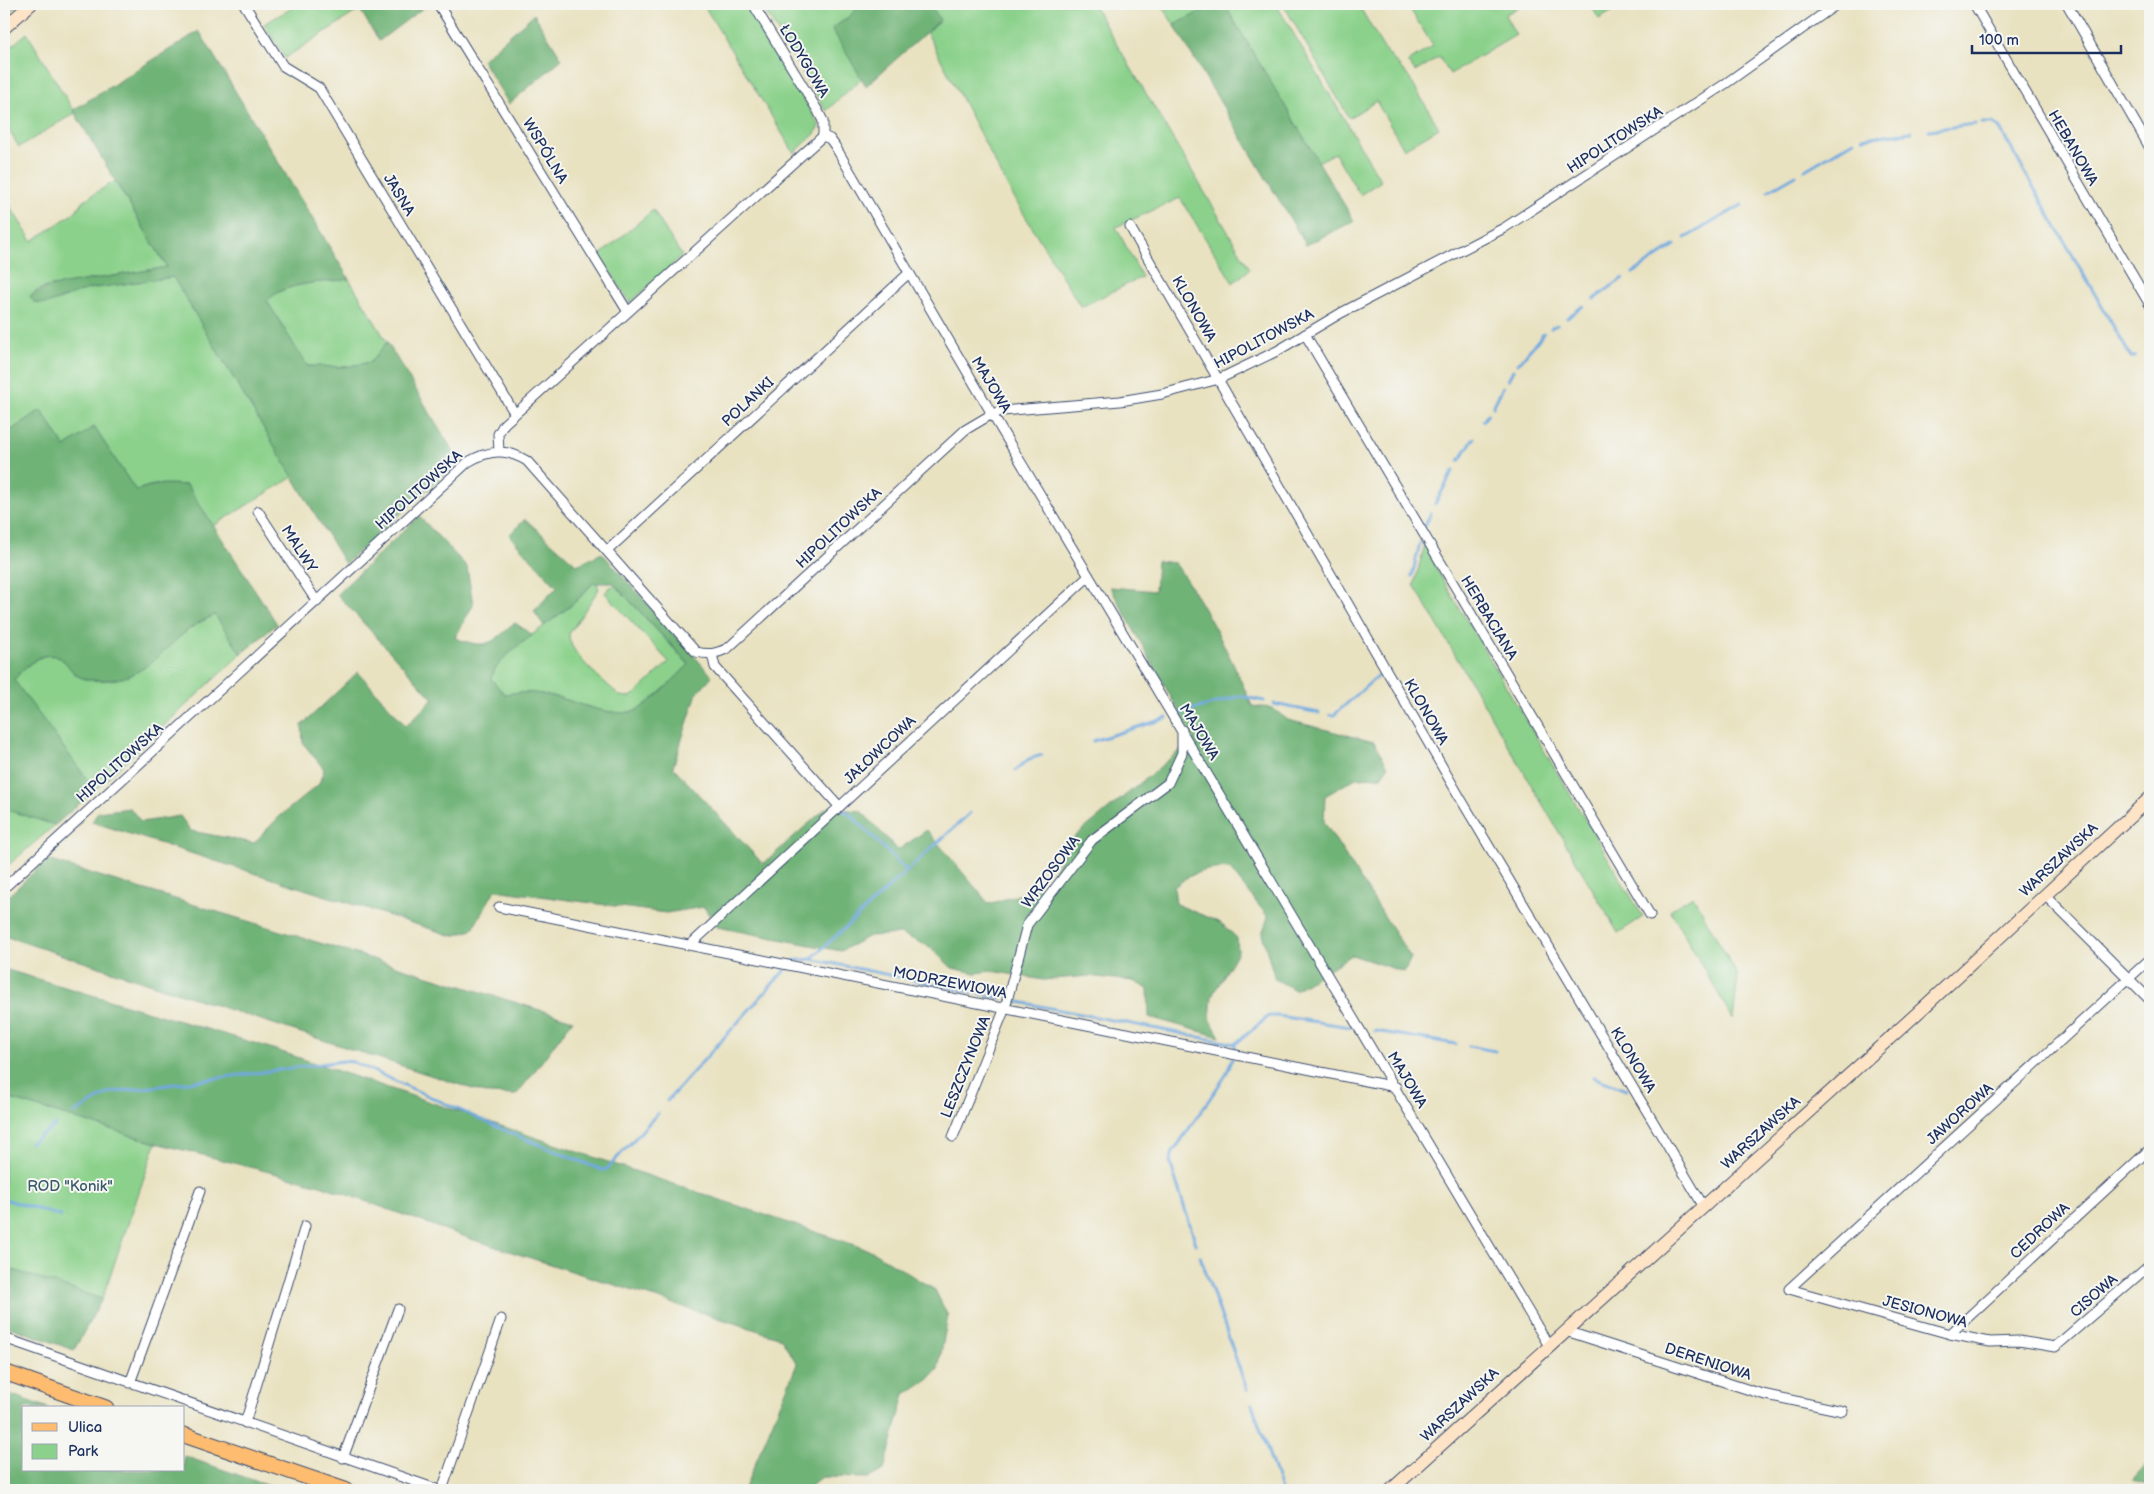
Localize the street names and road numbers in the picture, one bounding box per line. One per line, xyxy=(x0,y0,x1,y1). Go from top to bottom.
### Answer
street label: ŁODYGOWA xyxy=(775,21,834,102)
street label: HIPOLITOWSKA xyxy=(1564,102,1667,178)
street label: HEBANOWA xyxy=(2044,107,2103,190)
street label: WSPÓLNA xyxy=(518,115,572,188)
street label: JASNA xyxy=(379,170,419,220)
street label: KLONOWA xyxy=(1167,273,1221,346)
street label: HIPOLITOWSKA xyxy=(1211,304,1318,373)
street label: MAJOWA xyxy=(967,353,1016,417)
street label: POLANKI xyxy=(718,373,778,431)
street label: HIPOLITOWSKA xyxy=(372,445,467,534)
street label: HIPOLITOWSKA xyxy=(792,483,886,573)
street label: MALWY xyxy=(277,522,321,576)
street label: HERBACIANA xyxy=(1456,572,1522,665)
street label: KLONOWA xyxy=(1399,676,1453,749)
street label: MAJOWA xyxy=(1175,700,1224,764)
street label: JAŁOWCOWA xyxy=(840,711,921,788)
street label: HIPOLITOWSKA xyxy=(73,718,168,807)
street label: WARSZAWSKA xyxy=(2016,818,2103,901)
street label: WRZOSOWA xyxy=(1018,831,1085,912)
street label: MODRZEWIOWA xyxy=(891,963,1010,1004)
street label: LESZCZYNOWA xyxy=(937,1012,995,1121)
street label: KLONOWA xyxy=(1606,1024,1660,1097)
street label: MAJOWA xyxy=(1383,1048,1432,1112)
street label: JAWOROWA xyxy=(1923,1079,1998,1149)
street label: WARSZAWSKA xyxy=(1717,1092,1805,1174)
street label: CEDROWA xyxy=(2006,1198,2074,1263)
street label: CISOWA xyxy=(2066,1270,2122,1322)
street label: JESIONOWA xyxy=(1880,1292,1970,1333)
street label: DERENIOWA xyxy=(1662,1339,1755,1385)
street label: WARSZAWSKA xyxy=(1417,1363,1504,1446)

